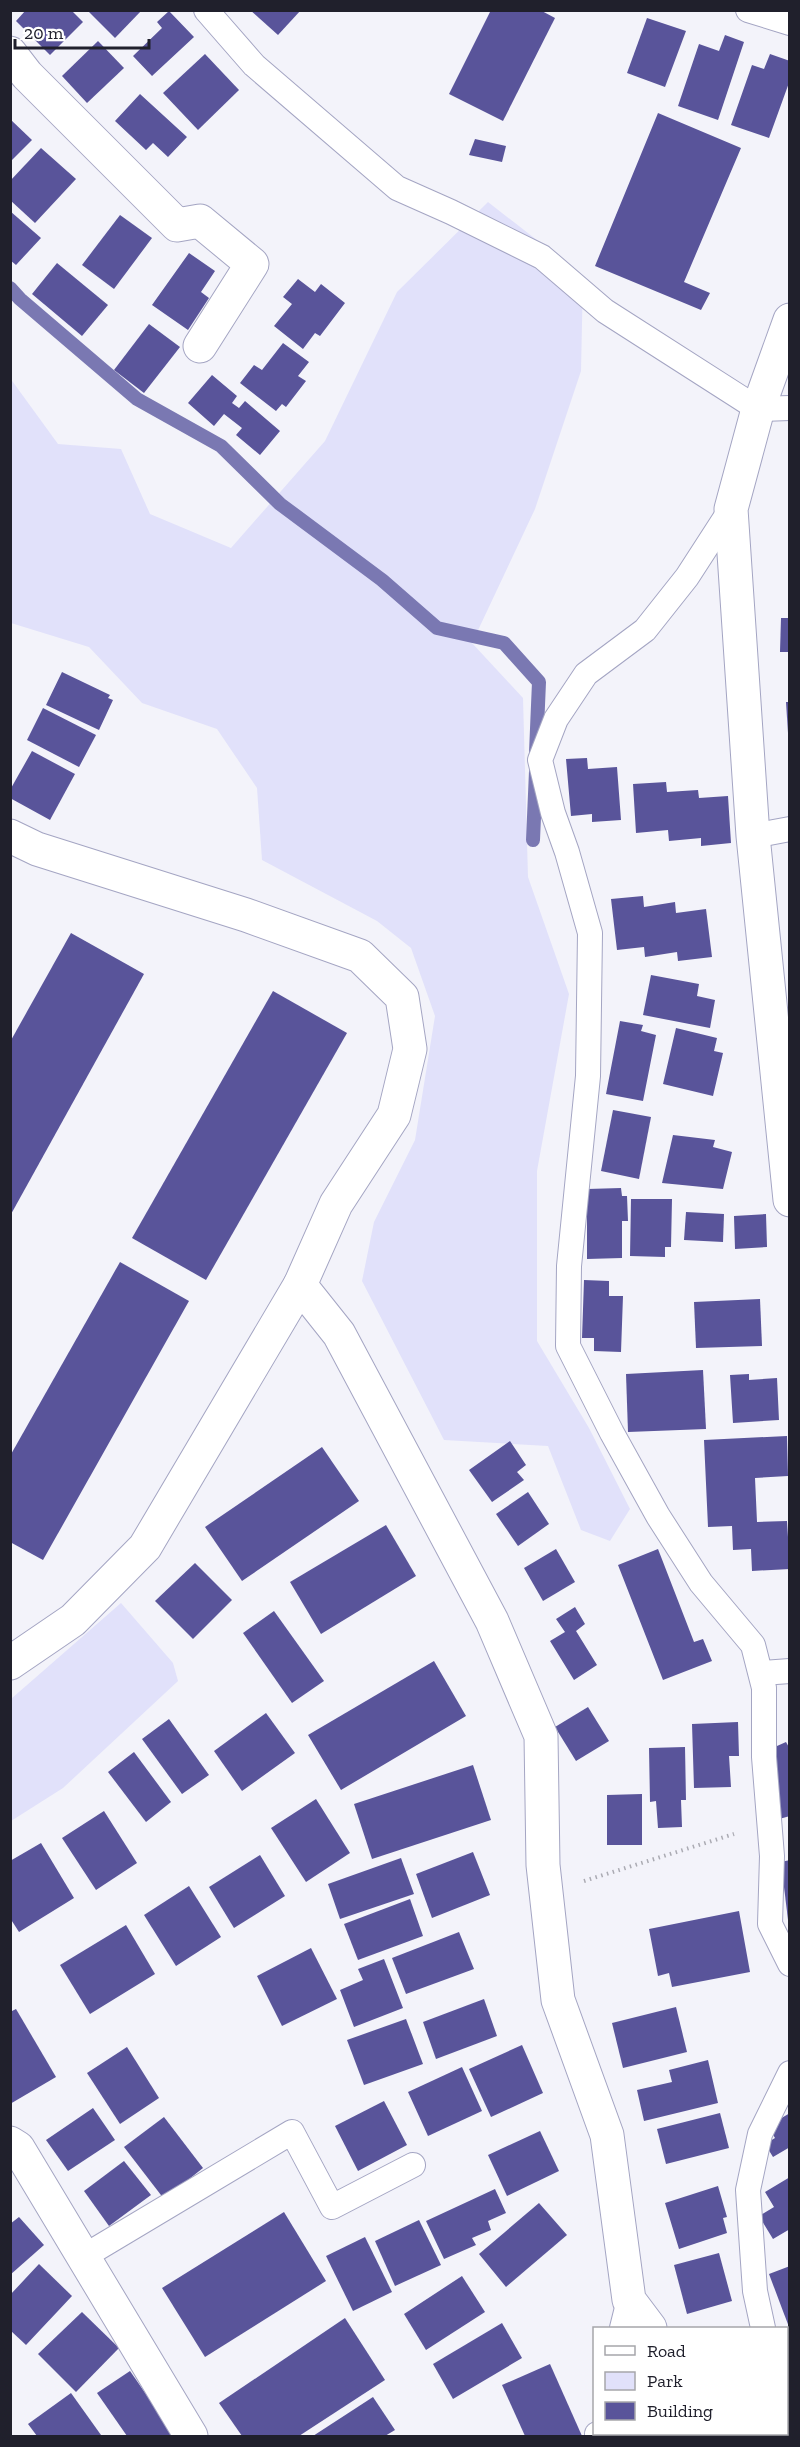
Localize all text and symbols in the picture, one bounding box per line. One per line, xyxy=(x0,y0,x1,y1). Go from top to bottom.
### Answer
scale bar xyxy=(15,12,148,50)
text: 20 m xyxy=(24,22,64,44)
legend xyxy=(593,2327,788,2435)
text: Road xyxy=(647,2340,686,2362)
text: Park xyxy=(647,2370,683,2392)
text: Building xyxy=(647,2400,713,2422)

